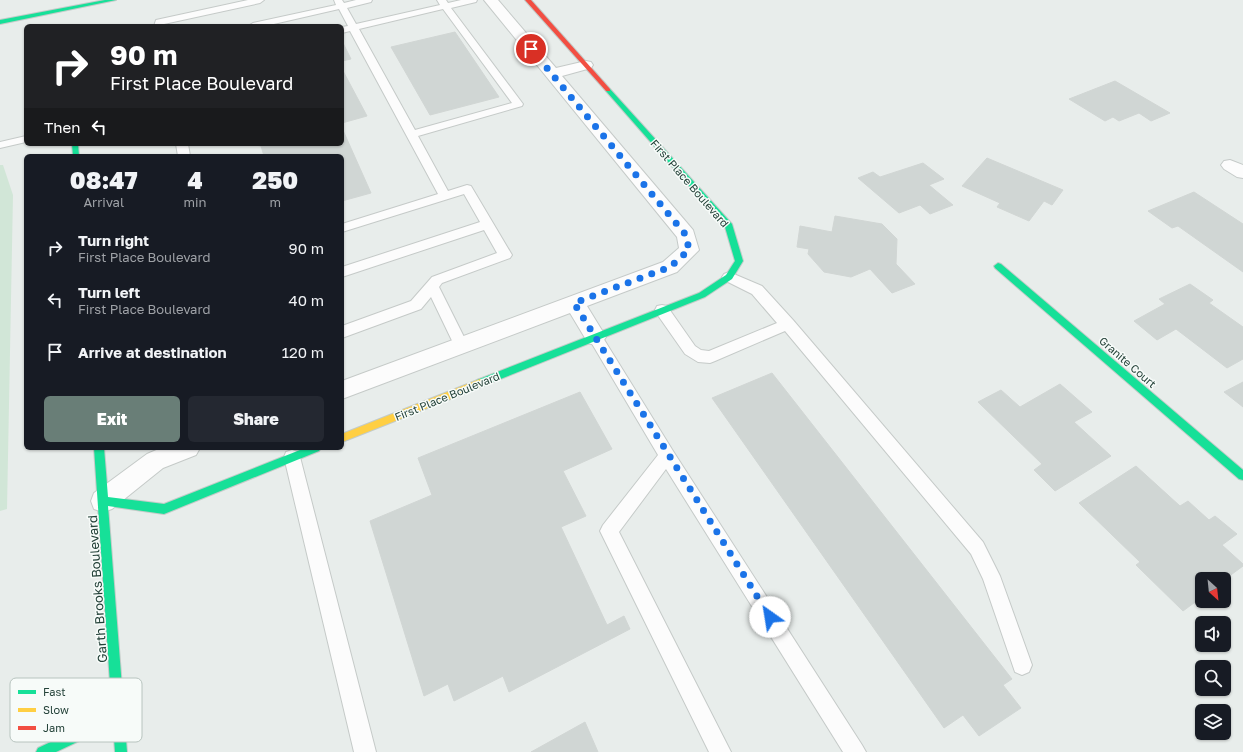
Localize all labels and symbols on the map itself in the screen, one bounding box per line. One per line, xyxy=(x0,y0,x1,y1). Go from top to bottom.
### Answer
pin xyxy=(514,32,548,66)
street label: First Place Boulevard xyxy=(648,136,732,230)
street label: Granite Court xyxy=(1097,334,1159,390)
street label: First Place Boulevard xyxy=(393,369,501,423)
street label: Garth Brooks Boulevard xyxy=(84,515,110,663)
north arrow xyxy=(1195,572,1231,608)
position arrow xyxy=(749,596,791,638)
legend xyxy=(10,678,142,742)
text: Fast xyxy=(43,685,66,698)
text: Slow xyxy=(43,703,69,716)
text: Jam xyxy=(43,721,65,734)

